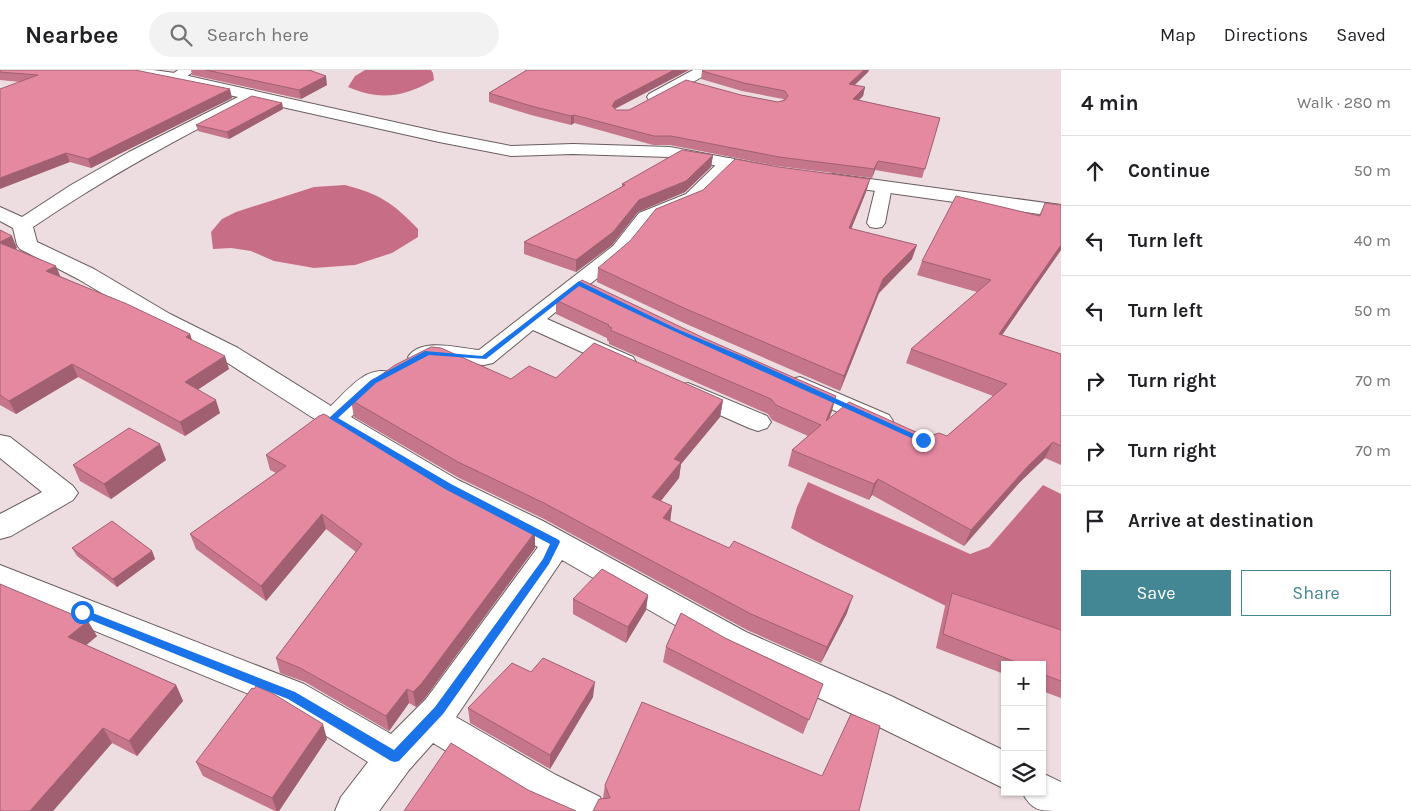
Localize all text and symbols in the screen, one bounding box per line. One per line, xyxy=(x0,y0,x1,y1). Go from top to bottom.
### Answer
search box xyxy=(149,12,499,57)
text: Nearbee xyxy=(25,21,119,49)
icon: search xyxy=(167,21,195,49)
text: Search here xyxy=(207,24,309,46)
text: Map xyxy=(1160,24,1196,46)
text: Directions xyxy=(1224,24,1308,46)
text: Saved xyxy=(1336,24,1386,46)
text: 4 min xyxy=(1081,91,1139,115)
text: Walk · 280 m xyxy=(1297,93,1391,112)
icon: ahead xyxy=(1081,157,1109,185)
text: Continue xyxy=(1128,160,1210,182)
text: 50 m xyxy=(1354,161,1391,180)
icon: left xyxy=(1081,227,1109,255)
text: Turn left xyxy=(1128,230,1203,252)
text: 40 m xyxy=(1354,231,1391,250)
icon: left xyxy=(1081,297,1109,325)
text: Turn left xyxy=(1128,300,1203,322)
text: 50 m xyxy=(1354,301,1391,320)
icon: right xyxy=(1081,367,1109,395)
text: Turn right xyxy=(1128,370,1217,392)
text: 70 m xyxy=(1355,371,1391,390)
route end xyxy=(912,429,935,452)
icon: right xyxy=(1081,437,1109,465)
text: Turn right xyxy=(1128,440,1217,462)
text: 70 m xyxy=(1355,441,1391,460)
icon: arrive xyxy=(1081,507,1109,535)
text: Arrive at destination xyxy=(1128,510,1314,532)
button: Save xyxy=(1081,570,1231,616)
button: Share xyxy=(1241,570,1391,616)
route start xyxy=(71,601,94,624)
map controls xyxy=(1001,661,1046,796)
button: + xyxy=(1001,661,1046,706)
button: − xyxy=(1001,706,1046,751)
button: layers xyxy=(1001,751,1046,796)

